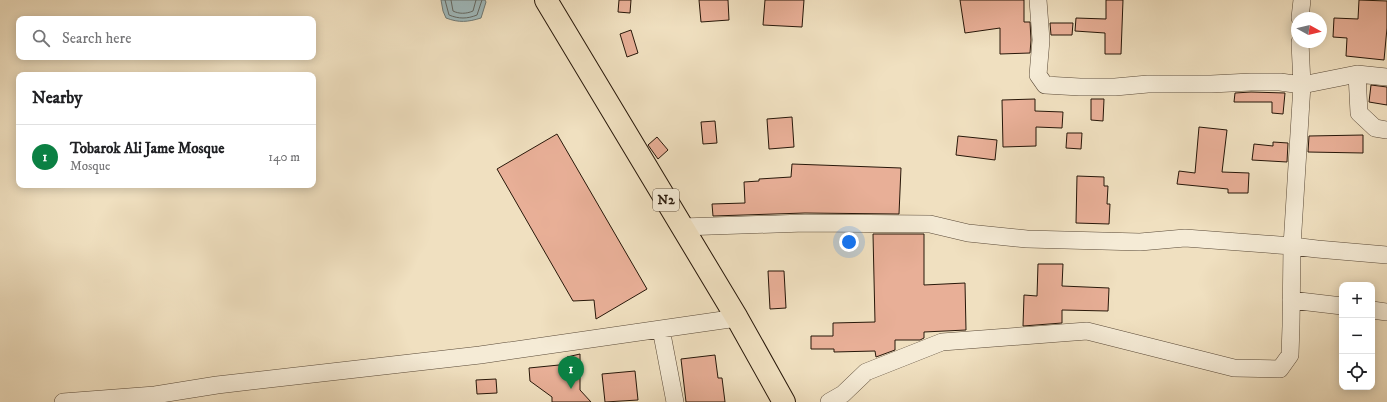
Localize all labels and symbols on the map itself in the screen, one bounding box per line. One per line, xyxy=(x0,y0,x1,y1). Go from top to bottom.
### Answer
north arrow xyxy=(1291,12,1327,48)
road number: N2 xyxy=(653,189,679,211)
your location xyxy=(839,232,859,252)
pin: 1 xyxy=(558,356,584,389)

